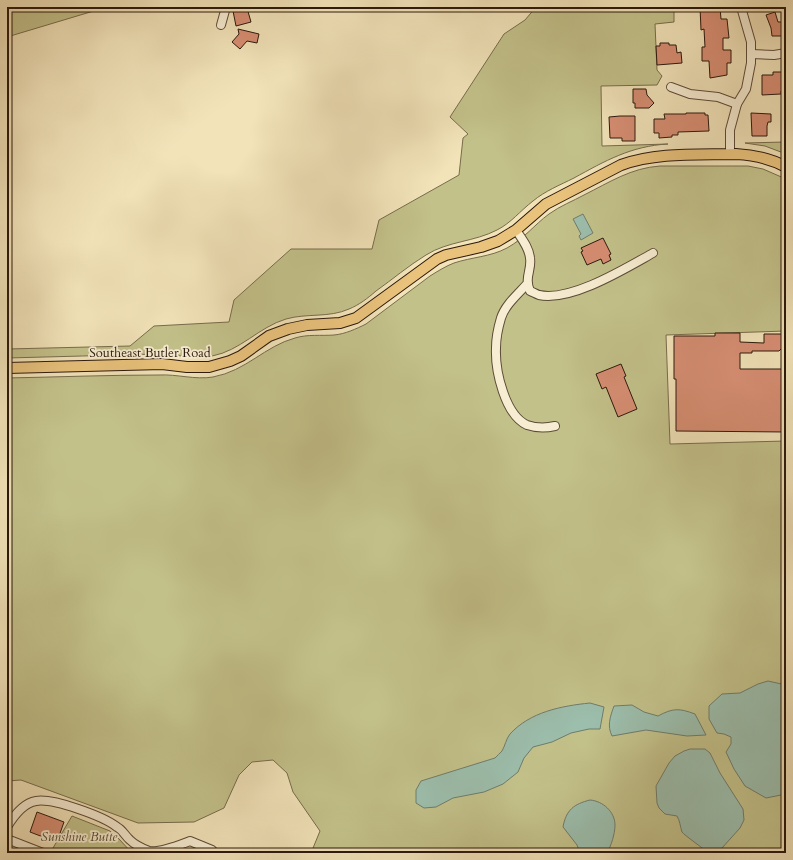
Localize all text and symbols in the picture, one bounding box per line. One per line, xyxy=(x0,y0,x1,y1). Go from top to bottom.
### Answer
street label: Southeast Butler Road xyxy=(89,344,211,362)
park label: Sunshine Butte xyxy=(41,828,118,846)

